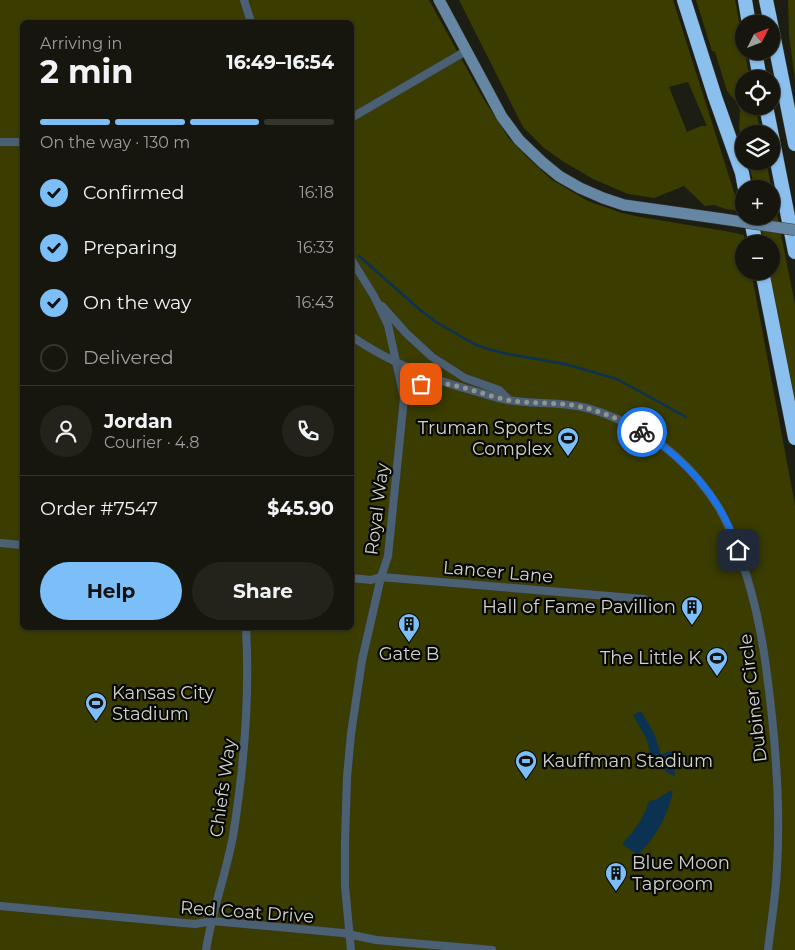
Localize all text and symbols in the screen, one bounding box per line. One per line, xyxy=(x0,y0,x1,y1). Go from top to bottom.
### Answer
north arrow xyxy=(735,15,780,60)
map controls xyxy=(735,15,780,280)
text: Arriving in xyxy=(40,34,122,53)
text: 16:49–16:54 xyxy=(226,51,334,74)
text: 2 min xyxy=(40,52,133,91)
button: locate xyxy=(735,70,780,115)
button: layers xyxy=(735,125,780,170)
text: On the way · 130 m xyxy=(40,133,190,152)
icon: check xyxy=(40,179,68,207)
button: + xyxy=(735,180,780,225)
text: Confirmed xyxy=(83,181,184,204)
text: 16:18 xyxy=(299,183,334,202)
icon: check xyxy=(40,234,68,262)
button: − xyxy=(735,235,780,280)
text: Preparing xyxy=(83,236,178,259)
text: 16:33 xyxy=(297,238,334,257)
icon: check xyxy=(40,289,68,317)
text: On the way xyxy=(83,291,191,314)
text: 16:43 xyxy=(296,293,334,312)
text: Delivered xyxy=(83,346,174,369)
pin xyxy=(400,363,442,405)
icon: bag xyxy=(407,370,435,398)
button: person xyxy=(40,405,92,457)
button: phone xyxy=(282,405,334,457)
courier xyxy=(617,407,667,457)
text: Jordan xyxy=(104,410,173,433)
place label: Truman Sports Complex xyxy=(418,417,552,460)
icon: bike xyxy=(628,418,656,446)
sports icon: Truman Sports Complex xyxy=(556,426,580,457)
text: Courier · 4.8 xyxy=(104,433,200,452)
street label: Royal Way xyxy=(360,461,394,556)
text: Order #7547 xyxy=(40,497,158,520)
text: $45.90 xyxy=(267,497,334,520)
pin xyxy=(717,529,759,571)
icon: home xyxy=(724,536,752,564)
street label: Lancer Lane xyxy=(442,556,554,588)
button: Help xyxy=(40,562,182,620)
button: Share xyxy=(192,562,334,620)
building icon: Hall of Fame Pavillion xyxy=(680,595,704,626)
place label: Hall of Fame Pavillion xyxy=(482,596,676,618)
building icon: Gate B xyxy=(397,612,421,643)
street label: Dubiner Circle xyxy=(734,632,772,764)
place label: Gate B xyxy=(379,643,439,665)
sports icon: The Little K xyxy=(705,646,729,677)
place label: The Little K xyxy=(600,647,701,669)
place label: Kansas City Stadium xyxy=(112,682,214,725)
sports icon: Kansas City Stadium xyxy=(84,691,108,722)
street label: Chiefs Way xyxy=(205,737,241,839)
sports icon: Kauffman Stadium xyxy=(514,749,538,780)
place label: Kauffman Stadium xyxy=(542,750,713,772)
place label: Blue Moon Taproom xyxy=(632,852,730,895)
building icon: Blue Moon Taproom xyxy=(604,861,628,892)
street label: Red Coat Drive xyxy=(179,896,315,928)

